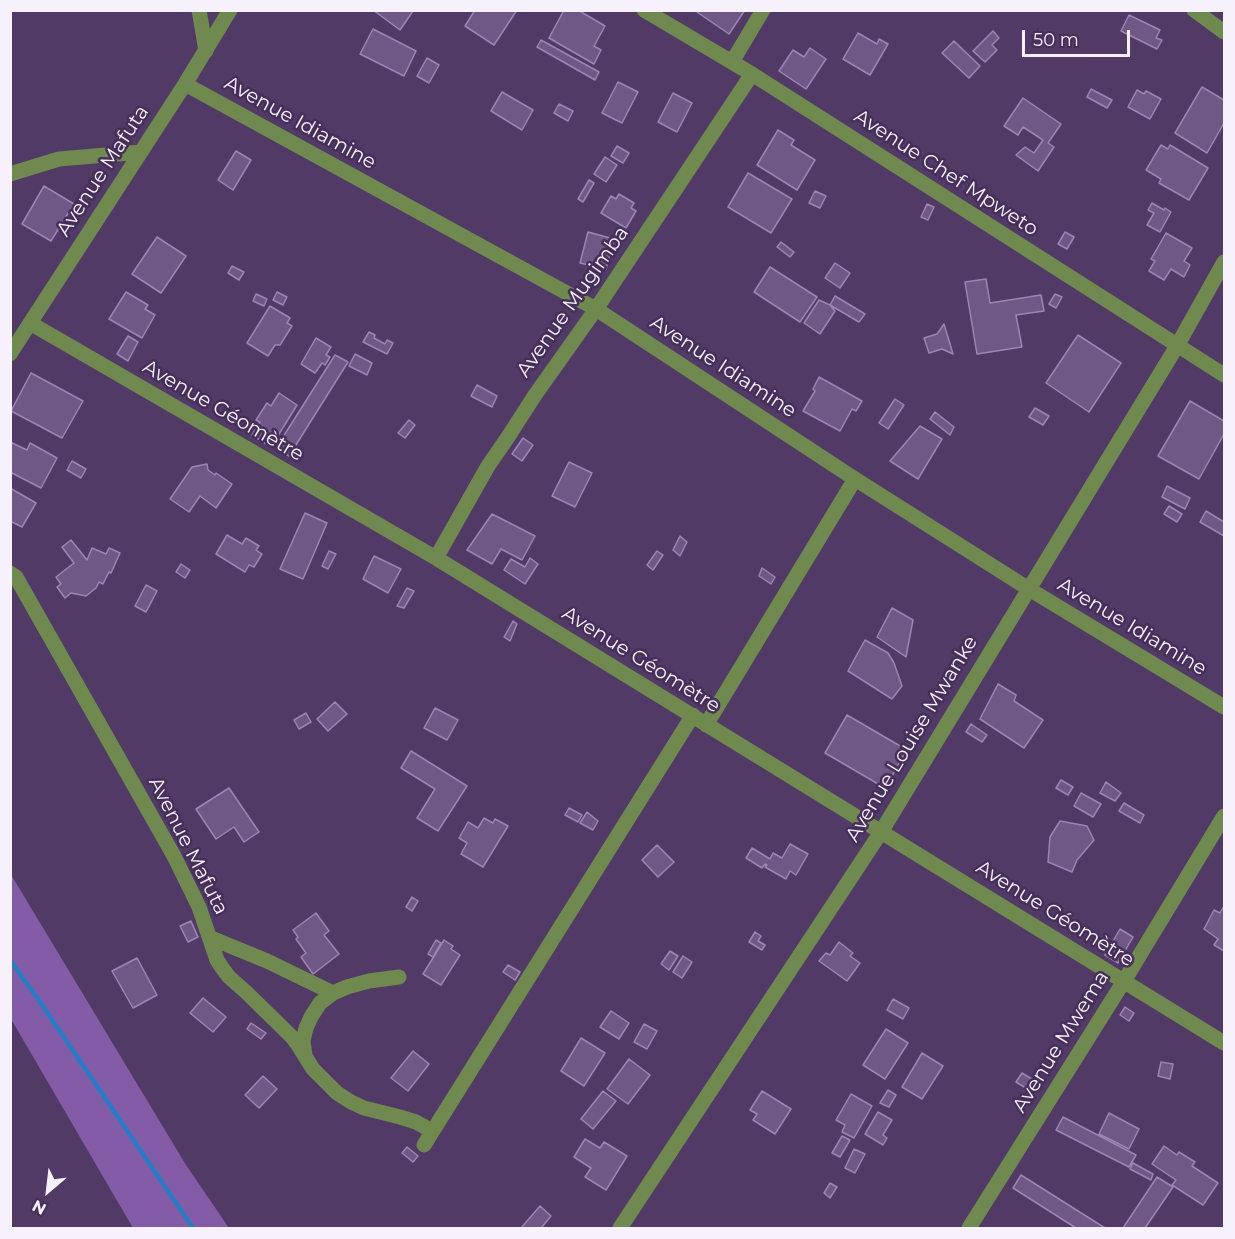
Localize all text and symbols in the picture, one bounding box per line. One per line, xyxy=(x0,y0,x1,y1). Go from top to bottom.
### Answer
scale bar xyxy=(1025,18,1133,56)
text: 50 m xyxy=(1033,29,1079,51)
street label: Avenue Idiamine xyxy=(220,71,380,175)
street label: Avenue Mafuta xyxy=(52,101,154,241)
street label: Avenue Chef Mpweto xyxy=(850,105,1042,241)
street label: Avenue Mugimba xyxy=(512,222,634,382)
street label: Avenue Idiamine xyxy=(645,311,801,423)
street label: Avenue Géomètre xyxy=(138,355,308,467)
street label: Avenue Idiamine xyxy=(1053,573,1211,681)
street label: Avenue Géomètre xyxy=(557,602,725,718)
street label: Avenue Louise Mwanke xyxy=(841,632,983,846)
street label: Avenue Mafuta xyxy=(143,773,233,919)
street label: Avenue Géomètre xyxy=(971,856,1139,972)
street label: Avenue Mwema xyxy=(1008,967,1114,1117)
north arrow xyxy=(18,1161,78,1221)
text: N xyxy=(29,1196,49,1219)

